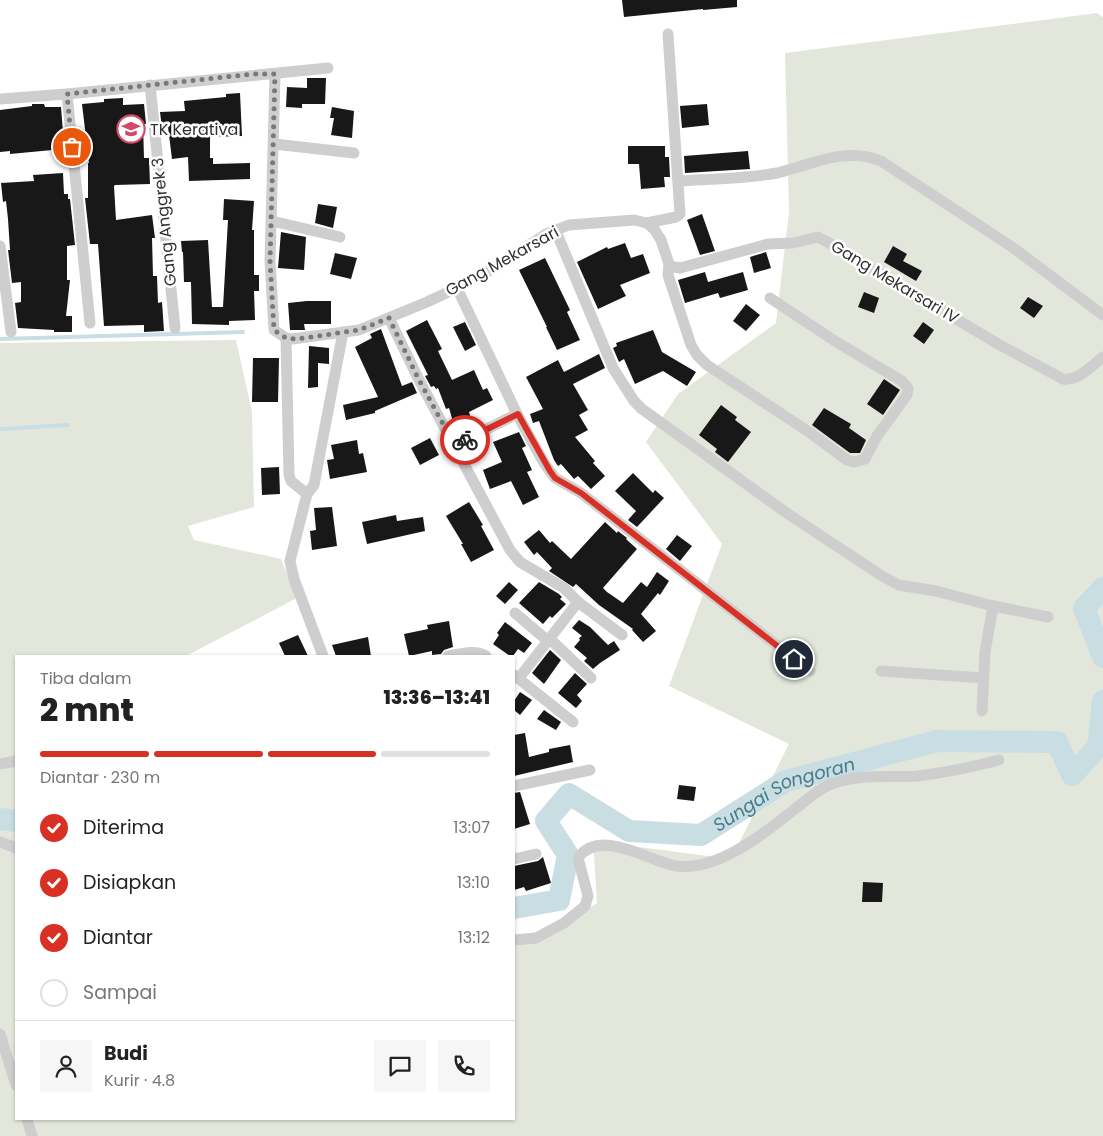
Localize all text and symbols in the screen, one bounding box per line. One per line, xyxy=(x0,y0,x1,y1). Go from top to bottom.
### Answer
school or university icon: TK Kerativa xyxy=(116,114,146,144)
place label: TK Kerativa xyxy=(150,118,238,141)
pin xyxy=(51,126,93,168)
icon: bag xyxy=(58,133,86,161)
street label: Gang Anggrek 3 xyxy=(146,157,182,287)
street label: Gang Mekarsari xyxy=(441,220,563,302)
street label: Gang Mekarsari IV xyxy=(827,235,963,329)
courier xyxy=(440,415,490,465)
icon: bike xyxy=(451,426,479,454)
pin xyxy=(773,638,815,680)
icon: home xyxy=(780,645,808,673)
text: Tiba dalam xyxy=(40,667,131,690)
text: 13:36–13:41 xyxy=(383,684,490,711)
text: 2 mnt xyxy=(40,687,134,732)
water label: Sungai Songoran xyxy=(708,751,858,837)
text: Diantar · 230 m xyxy=(40,766,160,789)
icon: check xyxy=(40,814,68,842)
text: Diterima xyxy=(83,814,164,841)
text: 13:07 xyxy=(453,816,490,839)
icon: check xyxy=(40,869,68,897)
text: Disiapkan xyxy=(83,869,176,896)
text: 13:10 xyxy=(457,871,490,894)
icon: check xyxy=(40,924,68,952)
text: Diantar xyxy=(83,924,153,951)
text: 13:12 xyxy=(458,926,490,949)
text: Sampai xyxy=(83,979,157,1006)
button: person xyxy=(40,1040,92,1092)
text: Budi xyxy=(104,1040,148,1067)
button: chat xyxy=(374,1040,426,1092)
button: phone xyxy=(438,1040,490,1092)
text: Kurir · 4.8 xyxy=(104,1069,175,1092)

